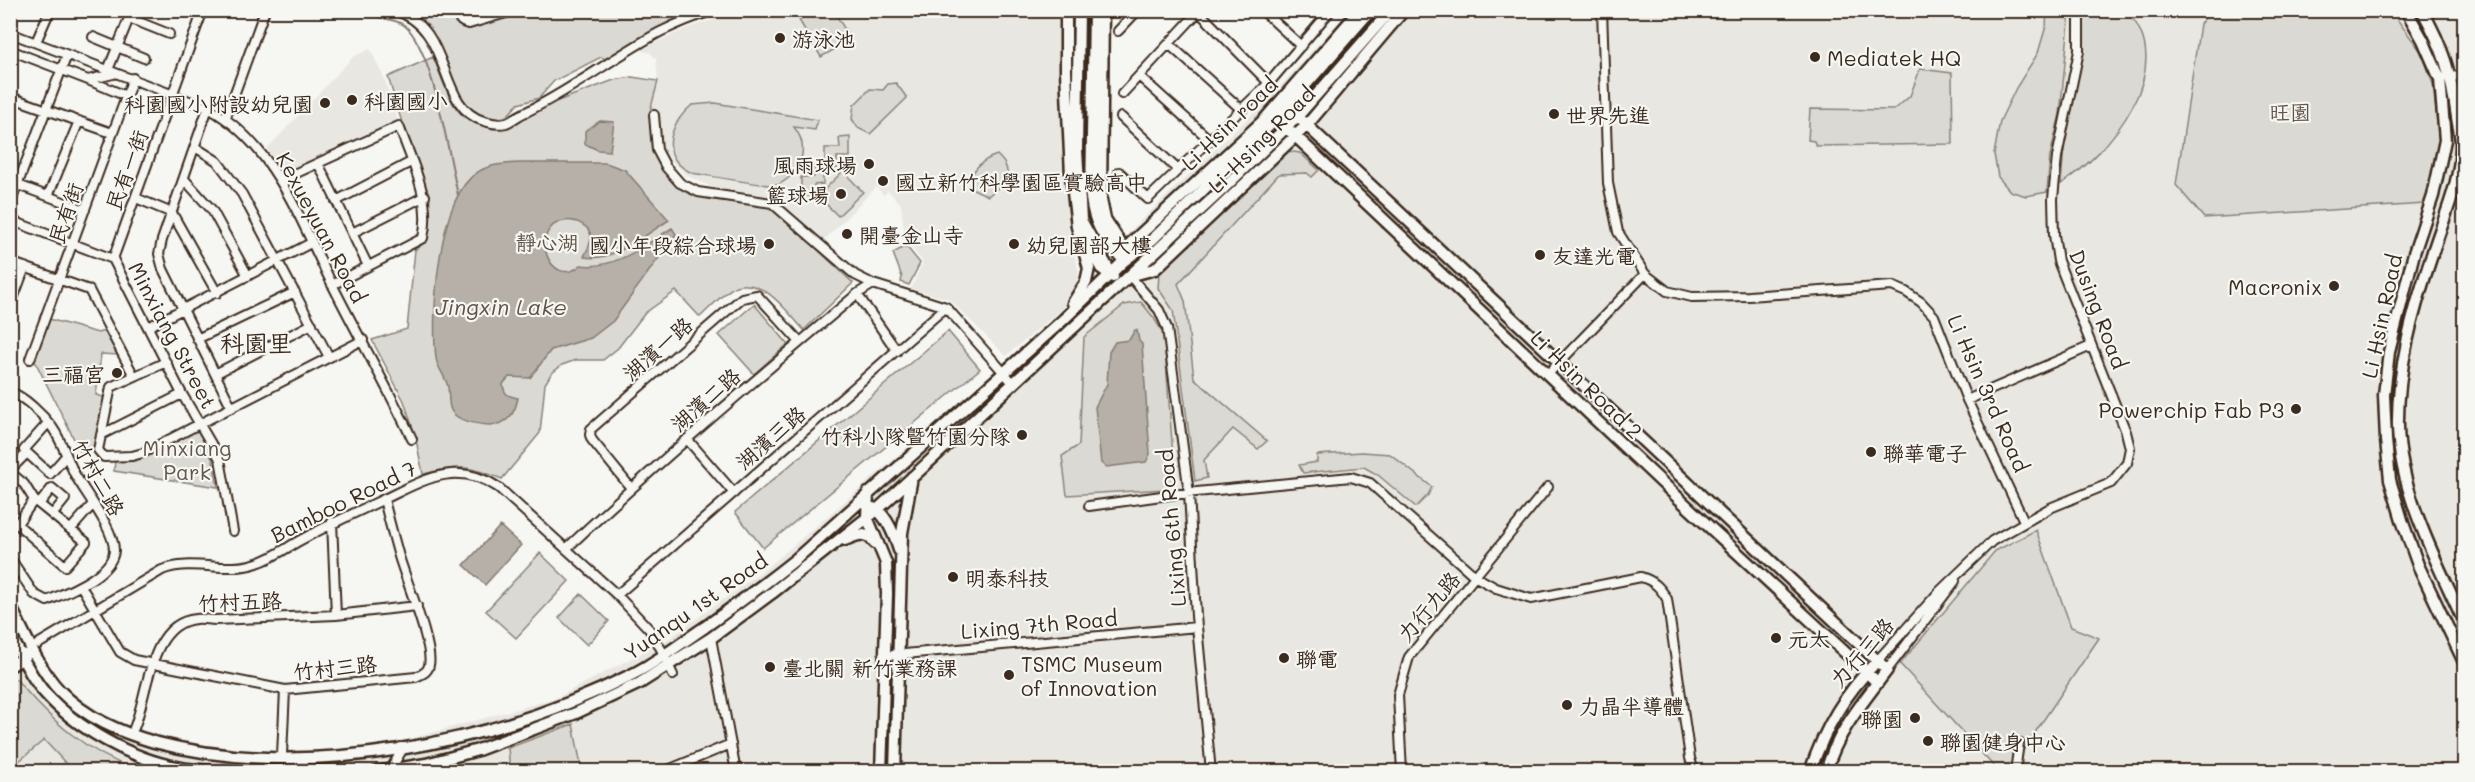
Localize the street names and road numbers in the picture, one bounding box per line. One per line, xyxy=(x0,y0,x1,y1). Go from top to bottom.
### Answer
street label: Li Hsin road xyxy=(1175,70,1283,176)
street label: Li-Hsing Road xyxy=(1202,80,1320,198)
street label: 民有一街 xyxy=(99,126,153,214)
street label: Kexueyuan Road xyxy=(271,147,373,307)
street label: 民有街 xyxy=(42,179,88,247)
street label: Dusing Road xyxy=(2064,246,2134,372)
street label: Li Hsin Road xyxy=(2355,251,2407,381)
street label: Minxiang Street xyxy=(123,257,223,413)
street label: 湖濱一路 xyxy=(616,310,698,386)
street label: Li Hsin 3rd Road xyxy=(1942,310,2036,476)
street label: Li Hsin Road 2 xyxy=(1526,324,1648,444)
street label: 湖濱二路 xyxy=(664,361,746,437)
street label: 湖濱三路 xyxy=(729,399,811,475)
street label: 竹村二路 xyxy=(67,434,131,520)
street label: Lixing 6th Road xyxy=(1151,448,1191,608)
street label: Bamboo Road 7 xyxy=(266,454,420,548)
street label: Yuanqu 1st Road xyxy=(618,546,772,666)
street label: 力行九路 xyxy=(1391,565,1465,647)
street label: 竹村五路 xyxy=(198,586,282,616)
street label: Lixing 7th Road xyxy=(960,604,1118,644)
street label: 力行三路 xyxy=(1823,611,1899,693)
street label: 竹村三路 xyxy=(292,649,378,685)

